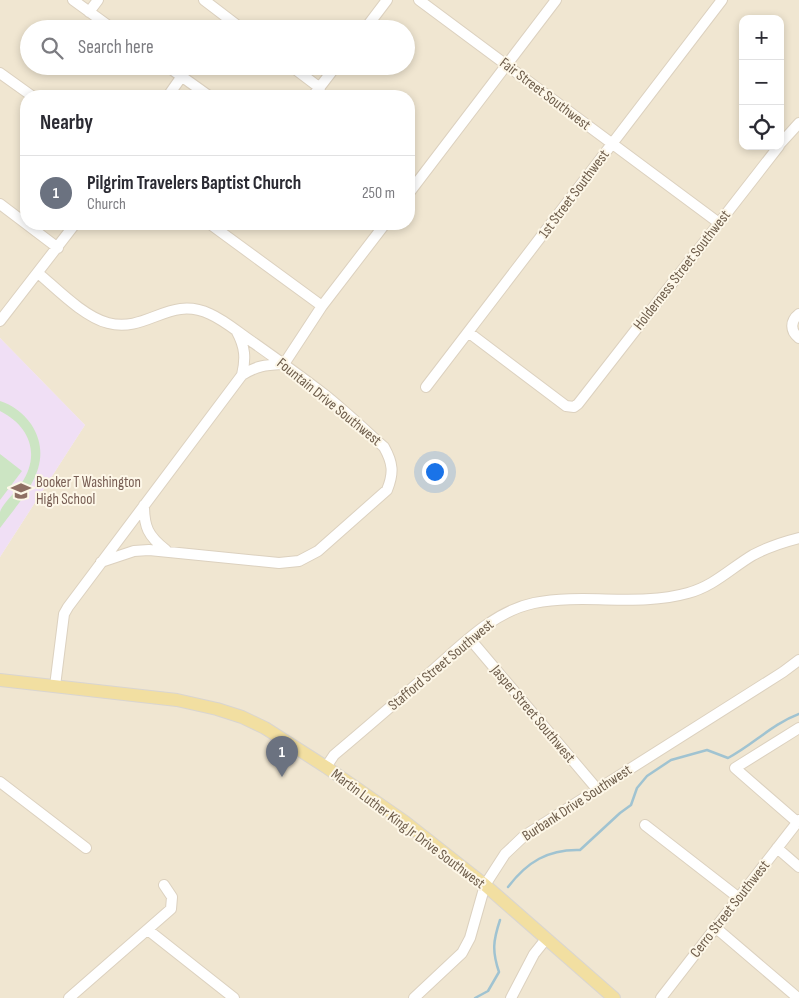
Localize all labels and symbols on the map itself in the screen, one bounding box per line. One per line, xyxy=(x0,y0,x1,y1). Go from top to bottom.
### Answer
street label: Fair Street Southwest xyxy=(496,54,595,135)
street label: 1st Street Southwest xyxy=(535,146,614,242)
street label: Holderness Street Southwest xyxy=(629,206,735,334)
street label: Fountain Drive Southwest xyxy=(273,354,386,450)
your location xyxy=(422,459,448,485)
place label: Booker T Washington High School xyxy=(36,473,141,509)
school or university icon: Booker T Washington High School xyxy=(10,480,32,502)
street label: Stafford Street Southwest xyxy=(384,615,498,715)
street label: Jasper Street Southwest xyxy=(486,661,580,767)
pin: 1 xyxy=(266,736,298,777)
street label: Burbank Drive Southwest xyxy=(519,760,636,845)
street label: Martin Luther King Jr Drive Southwest xyxy=(327,765,489,893)
street label: Cerro Street Southwest xyxy=(686,856,774,962)

